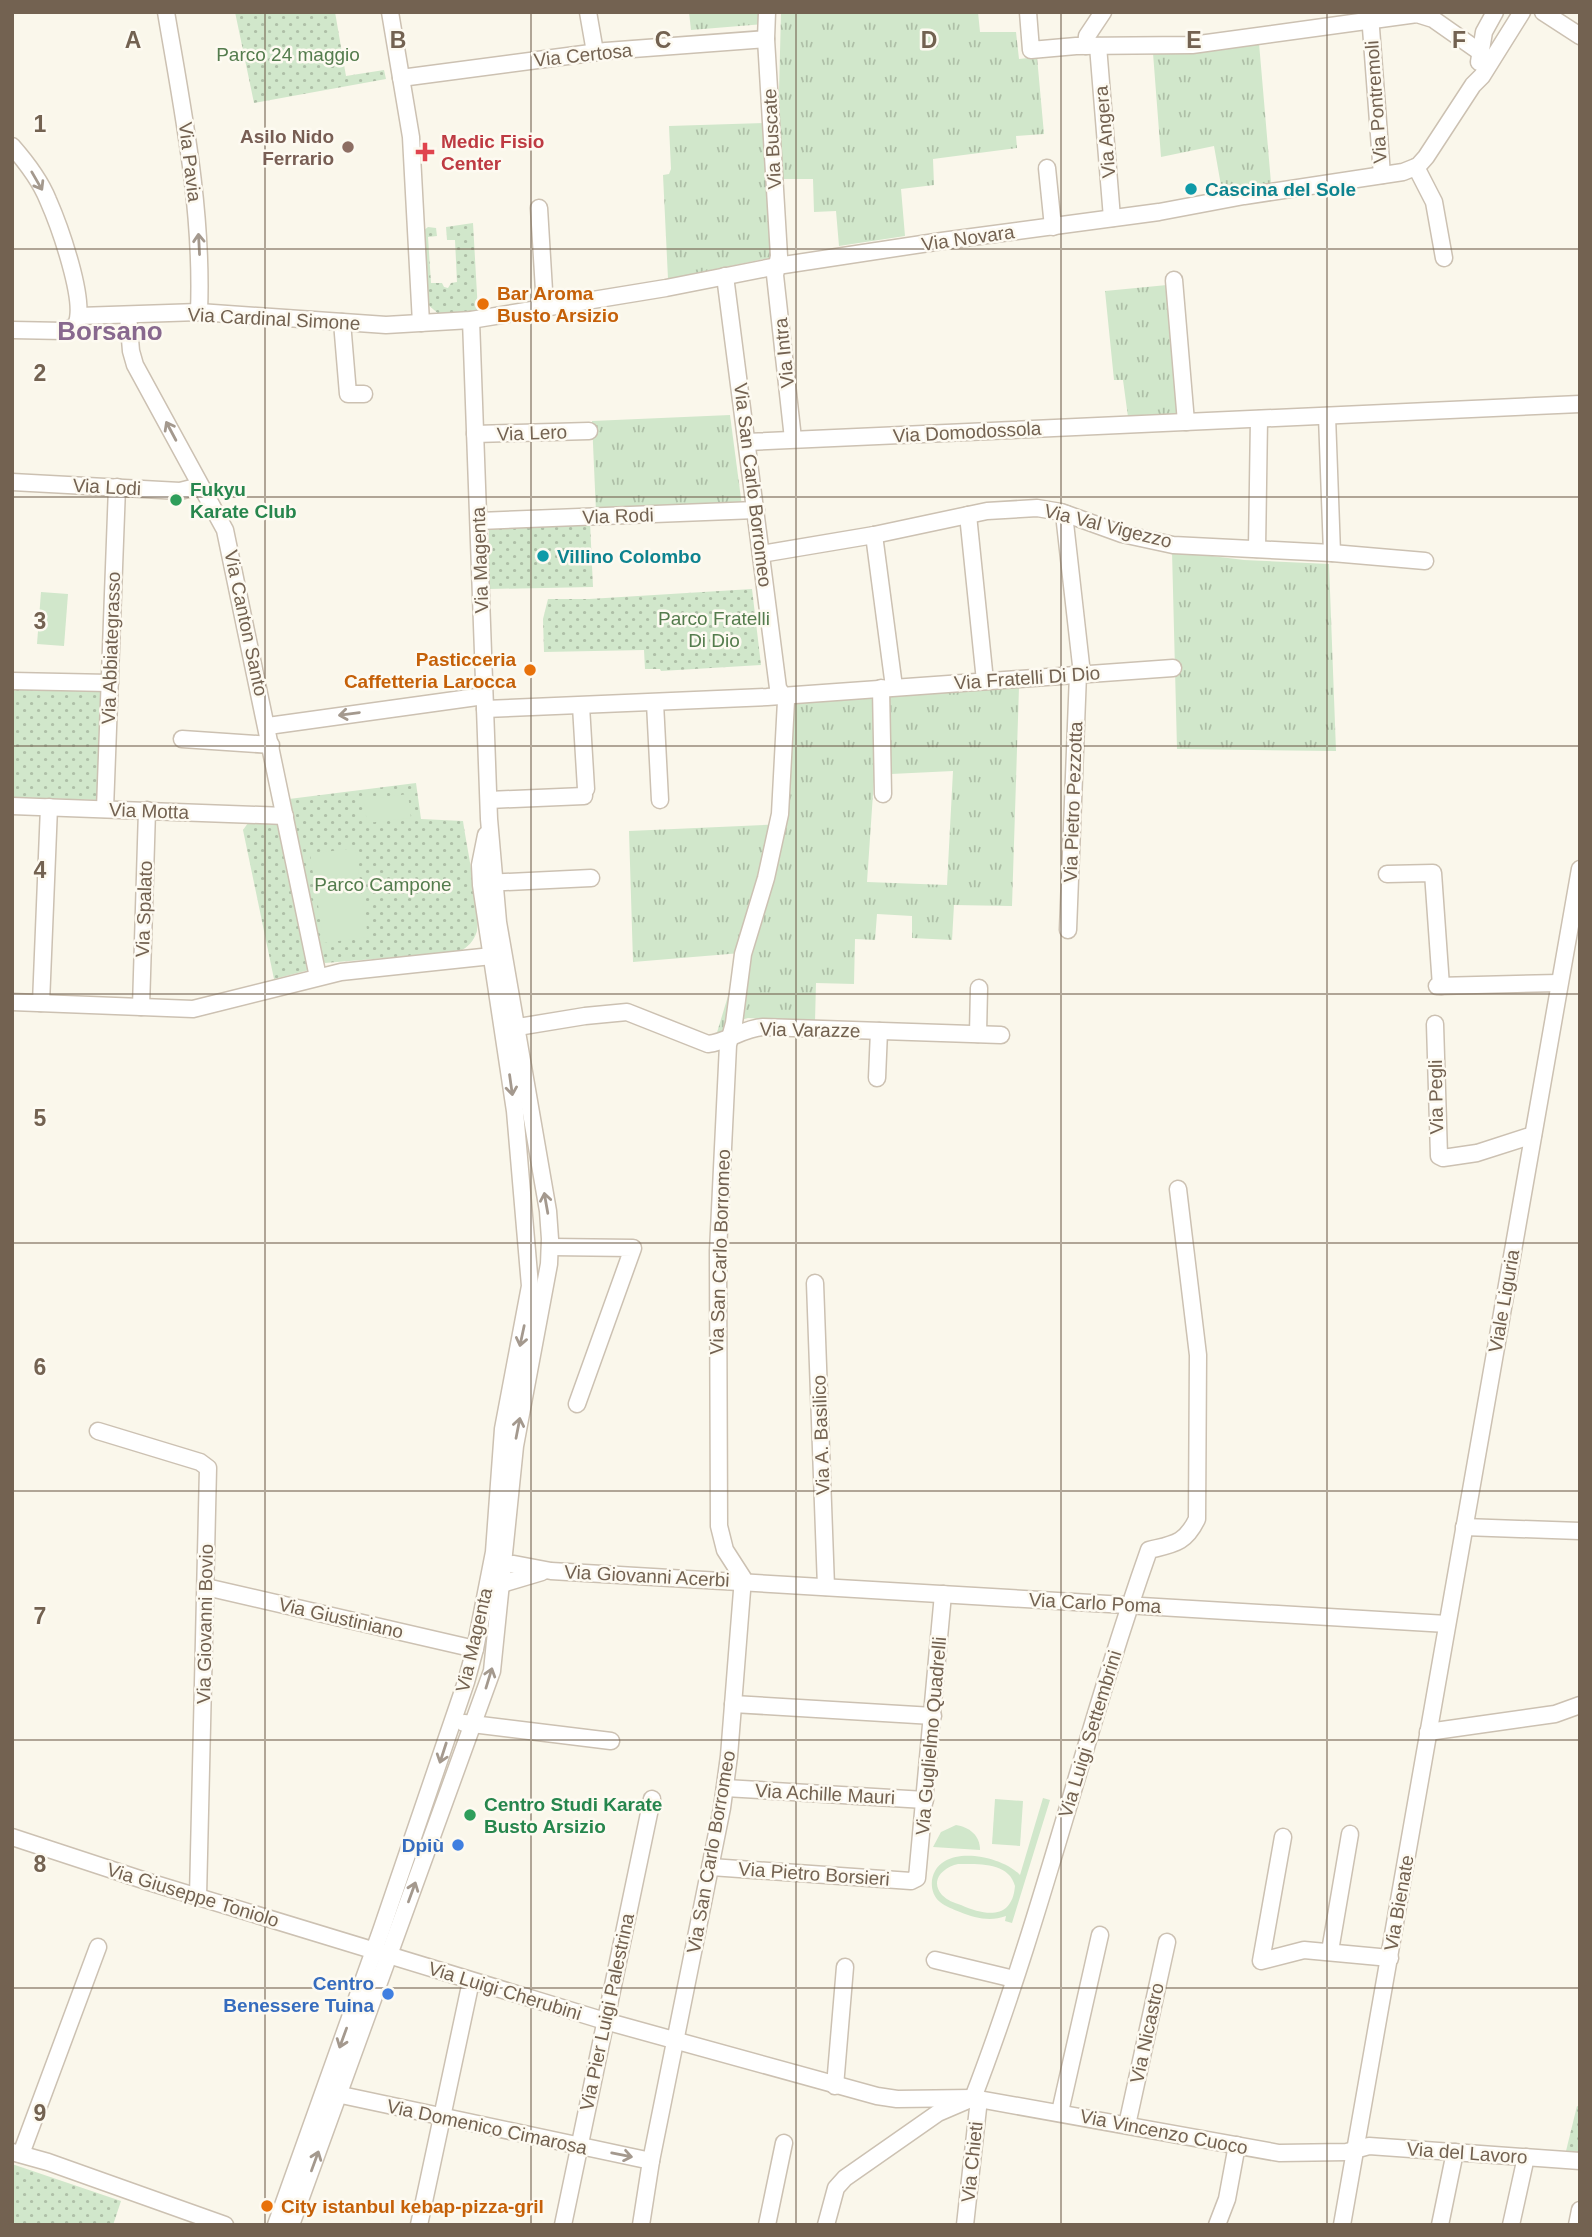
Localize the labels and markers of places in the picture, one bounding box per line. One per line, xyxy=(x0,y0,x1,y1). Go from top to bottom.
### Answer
place label: Asilo Nido Ferrario xyxy=(240,126,334,169)
place label: Medic Fisio Center xyxy=(441,131,544,174)
marker: Asilo Nido Ferrario xyxy=(340,139,356,155)
marker: Medic Fisio Center xyxy=(415,142,435,162)
place label: Cascina del Sole xyxy=(1205,179,1356,200)
marker: Cascina del Sole xyxy=(1183,181,1199,197)
place label: Bar Aroma Busto Arsizio xyxy=(497,283,619,326)
marker: Bar Aroma Busto Arsizio xyxy=(475,296,491,312)
place label: Fukyu Karate Club xyxy=(190,479,297,522)
marker: Fukyu Karate Club xyxy=(168,492,184,508)
place label: Villino Colombo xyxy=(557,546,701,567)
marker: Villino Colombo xyxy=(535,548,551,564)
place label: Pasticceria Caffetteria Larocca xyxy=(344,649,516,692)
marker: Pasticceria Caffetteria Larocca xyxy=(522,662,538,678)
place label: Centro Studi Karate Busto Arsizio xyxy=(484,1794,662,1837)
marker: Centro Studi Karate Busto Arsizio xyxy=(462,1807,478,1823)
place label: Dpiù xyxy=(402,1835,444,1856)
marker: Dpiù xyxy=(450,1837,466,1853)
place label: Centro Benessere Tuina xyxy=(223,1973,374,2016)
marker: Centro Benessere Tuina xyxy=(380,1986,396,2002)
place label: City istanbul kebap-pizza-gril xyxy=(281,2196,544,2217)
marker: City istanbul kebap-pizza-gril xyxy=(259,2198,275,2214)

